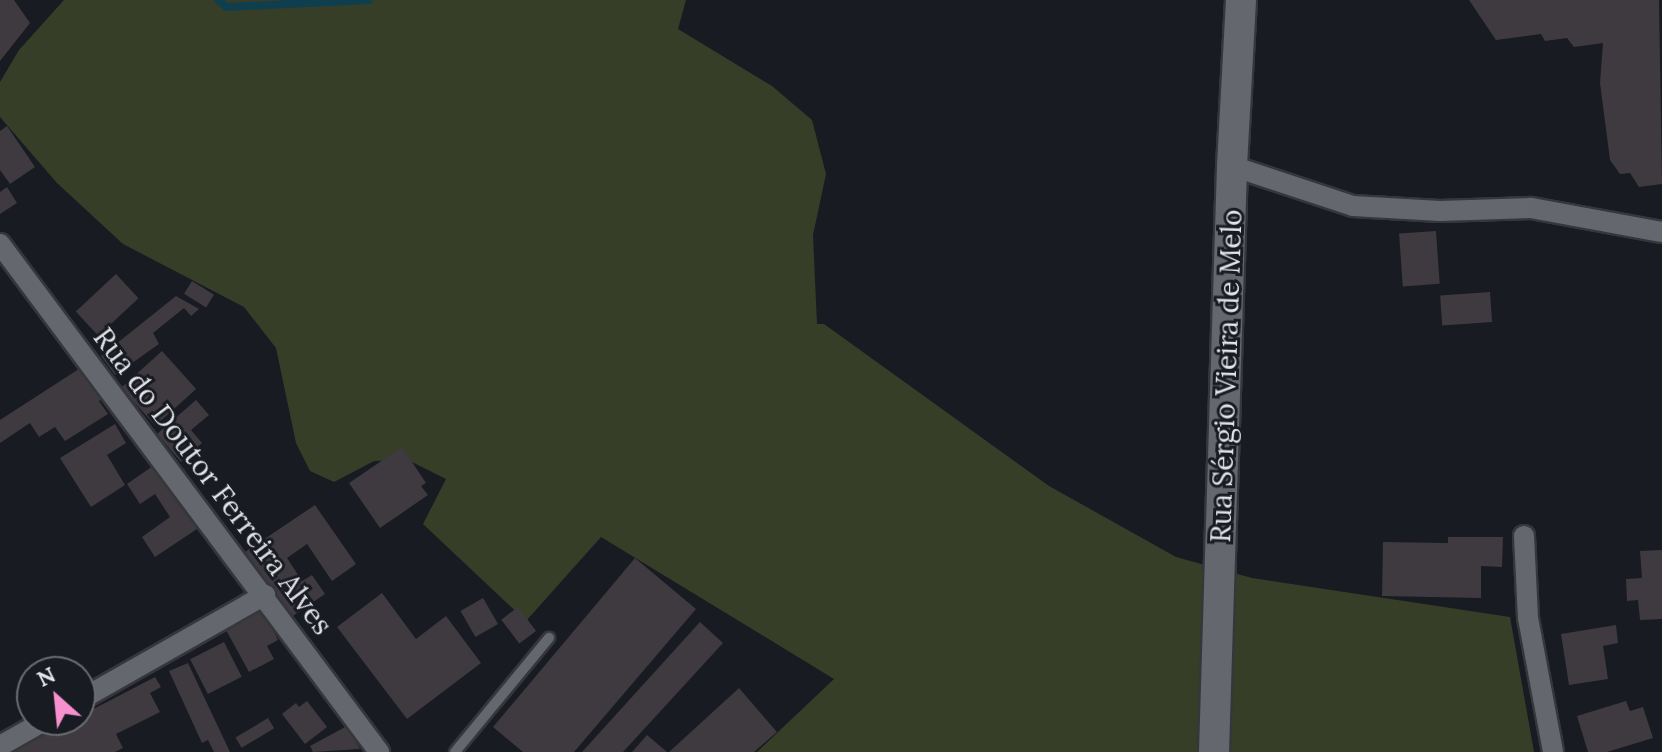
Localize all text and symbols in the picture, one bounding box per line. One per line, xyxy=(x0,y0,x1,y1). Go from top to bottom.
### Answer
street label: Rua Sérgio Vieira de Melo xyxy=(1203,209,1249,543)
street label: Rua do Doutor Ferreira Alves xyxy=(87,321,339,641)
north arrow xyxy=(16,656,96,736)
text: N xyxy=(32,660,60,693)

